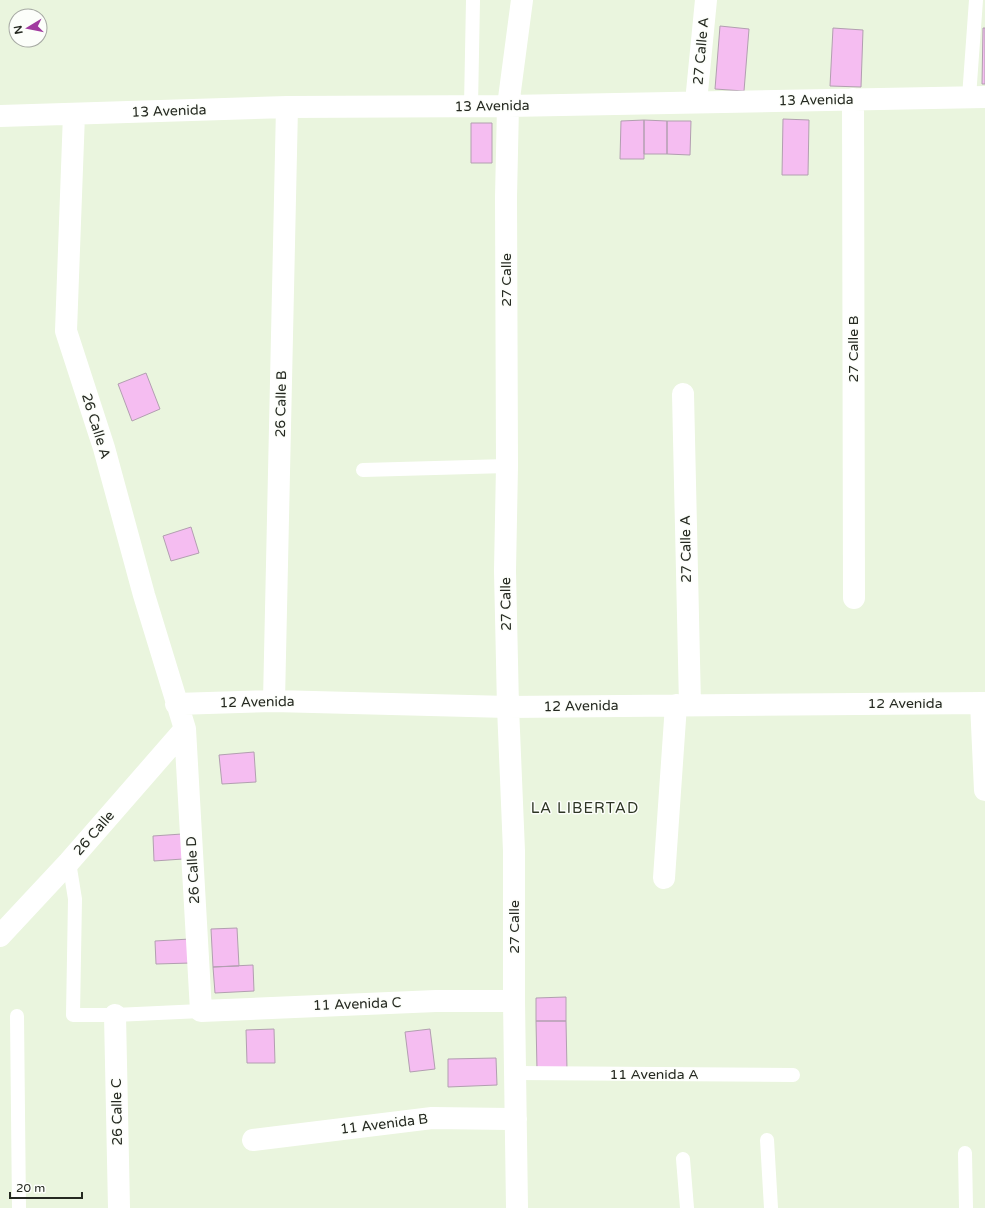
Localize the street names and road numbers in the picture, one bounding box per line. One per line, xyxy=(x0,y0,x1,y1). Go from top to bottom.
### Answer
street label: 27 Calle A xyxy=(690,16,712,86)
street label: 13 Avenida xyxy=(778,91,854,109)
street label: 13 Avenida xyxy=(454,97,530,115)
street label: 13 Avenida xyxy=(131,101,207,121)
street label: 27 Calle xyxy=(498,253,515,307)
street label: 27 Calle B xyxy=(845,315,862,383)
street label: 26 Calle B xyxy=(272,370,290,438)
street label: 26 Calle A xyxy=(78,391,114,461)
street label: 27 Calle A xyxy=(677,515,695,583)
street label: 27 Calle xyxy=(497,577,515,631)
street label: 12 Avenida xyxy=(219,693,295,711)
street label: 12 Avenida xyxy=(867,695,943,712)
street label: 12 Avenida xyxy=(543,697,619,715)
street label: 26 Calle xyxy=(70,807,118,859)
street label: 26 Calle D xyxy=(183,836,203,904)
street label: 27 Calle xyxy=(506,900,523,954)
street label: 11 Avenida C xyxy=(312,994,402,1014)
street label: 11 Avenida A xyxy=(609,1066,699,1083)
street label: 26 Calle C xyxy=(108,1078,126,1146)
street label: 11 Avenida B xyxy=(339,1110,429,1138)

